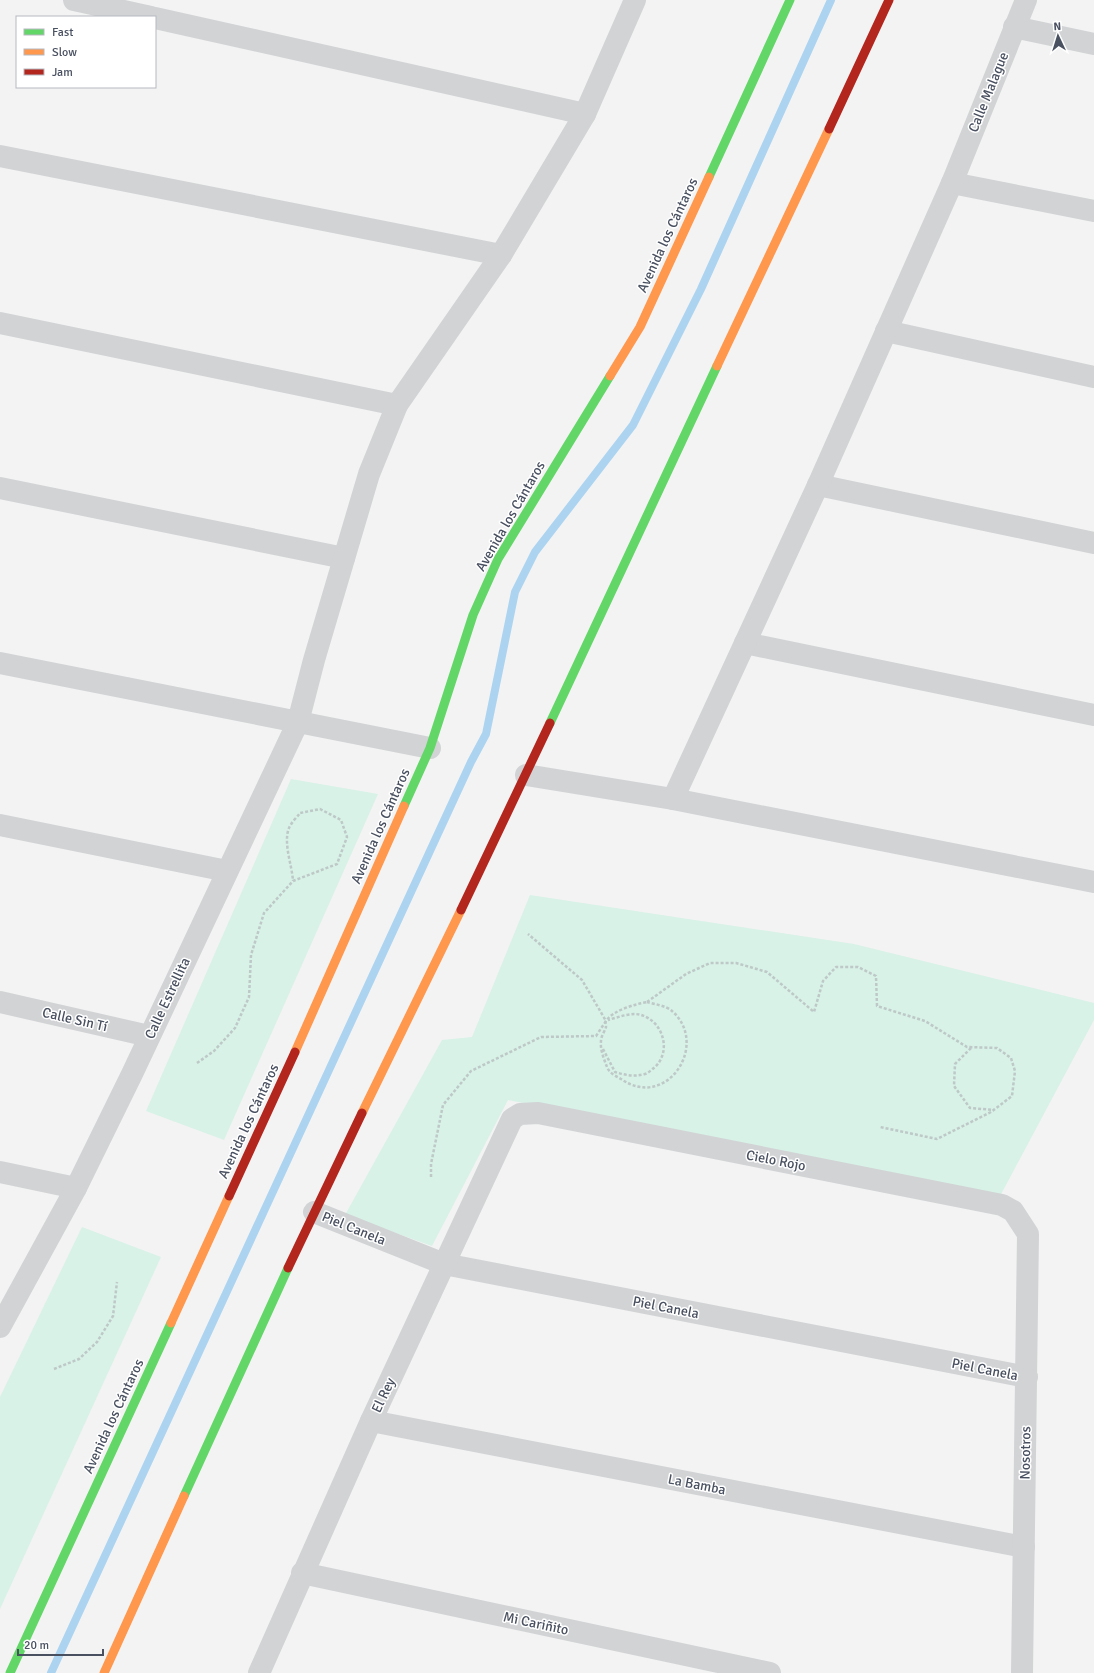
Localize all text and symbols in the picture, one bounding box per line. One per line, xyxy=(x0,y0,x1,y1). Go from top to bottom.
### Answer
legend xyxy=(16,16,156,88)
north arrow xyxy=(1038,16,1078,56)
text: N xyxy=(1053,20,1062,33)
text: Fast xyxy=(52,25,73,40)
text: Slow xyxy=(52,45,77,60)
street label: Calle Malague xyxy=(965,50,1012,135)
text: Jam xyxy=(52,65,73,80)
street label: Avenida los Cántaros xyxy=(633,175,701,295)
street label: Avenida los Cántaros xyxy=(472,458,549,574)
street label: Avenida los Cántaros xyxy=(347,766,414,886)
street label: Calle Estrellita xyxy=(141,955,194,1042)
street label: Calle Sin Tí xyxy=(41,1004,109,1035)
street label: Avenida los Cántaros xyxy=(214,1061,282,1181)
street label: Cielo Rojo xyxy=(745,1146,807,1175)
street label: Piel Canela xyxy=(319,1208,388,1249)
street label: Piel Canela xyxy=(631,1293,701,1322)
street label: Piel Canela xyxy=(950,1355,1020,1384)
street label: Avenida los Cántaros xyxy=(79,1356,147,1476)
street label: El Rey xyxy=(368,1375,399,1415)
street label: Nosotros xyxy=(1017,1426,1034,1480)
street label: La Bamba xyxy=(667,1471,727,1498)
street label: Mi Cariñito xyxy=(502,1608,570,1639)
scale bar xyxy=(18,1631,103,1657)
text: 20 m xyxy=(24,1638,49,1653)

